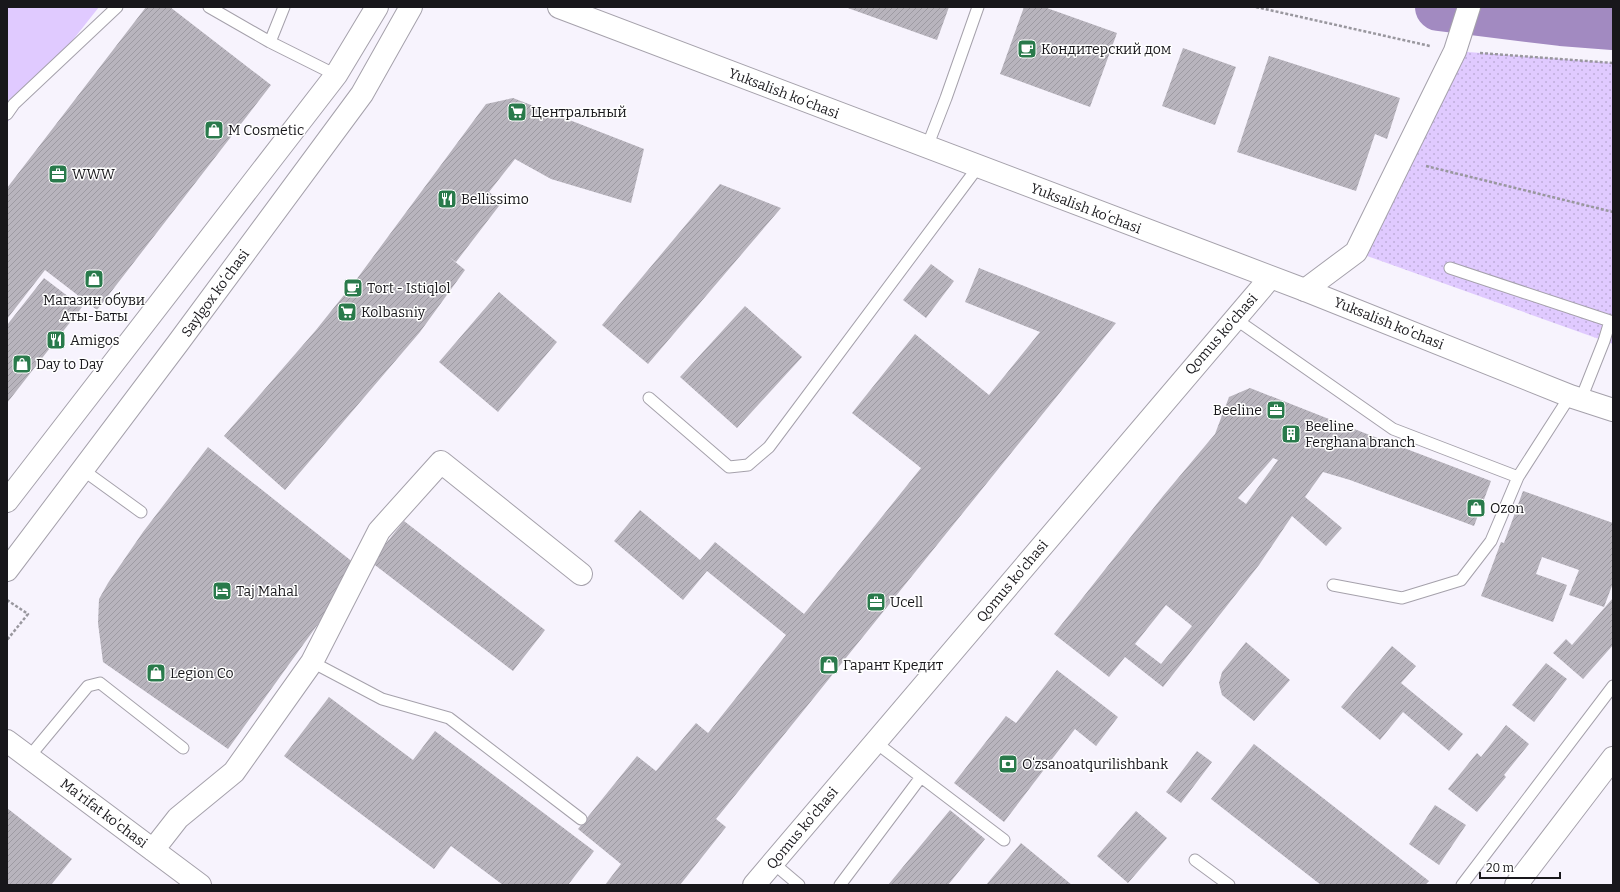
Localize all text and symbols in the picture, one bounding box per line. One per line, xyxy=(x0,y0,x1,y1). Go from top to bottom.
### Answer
cafe icon: Кондитерский дом xyxy=(1016,38,1038,60)
place label: Кондитерский дом xyxy=(1041,41,1172,58)
street label: Yuksalish koʻchasi xyxy=(726,65,842,122)
supermarket icon: Центральный xyxy=(506,101,528,123)
place label: Центральный xyxy=(531,104,627,121)
shop icon: M Cosmetic xyxy=(203,119,225,141)
place label: M Cosmetic xyxy=(228,122,304,139)
office icon: WWW xyxy=(47,163,69,185)
place label: WWW xyxy=(72,166,116,183)
street label: Yuksalish koʻchasi xyxy=(1028,180,1144,237)
restaurant icon: Bellissimo xyxy=(436,188,458,210)
place label: Bellissimo xyxy=(461,191,529,208)
street label: Saylgox koʻchasi xyxy=(178,246,253,340)
shop icon: Магазин обуви Аты-Баты xyxy=(83,268,105,290)
cafe icon: Tort - Istiqlol xyxy=(342,277,364,299)
place label: Tort - Istiqlol xyxy=(367,280,451,297)
street label: Qomus ko'chasi xyxy=(1182,290,1261,378)
place label: Магазин обуви Аты-Баты xyxy=(43,292,145,325)
street label: Yuksalish koʻchasi xyxy=(1331,294,1446,353)
supermarket icon: Kolbasniy xyxy=(336,301,358,323)
place label: Kolbasniy xyxy=(361,304,426,321)
restaurant icon: Amigos xyxy=(45,329,67,351)
place label: Amigos xyxy=(70,332,120,349)
shop icon: Day to Day xyxy=(11,353,33,375)
place label: Day to Day xyxy=(36,356,104,373)
office icon: Beeline xyxy=(1265,399,1287,421)
place label: Beeline xyxy=(1213,402,1262,419)
place label: Beeline Ferghana branch xyxy=(1305,418,1415,451)
building icon: Beeline Ferghana branch xyxy=(1280,423,1302,445)
shop icon: Ozon xyxy=(1465,497,1487,519)
place label: Ozon xyxy=(1490,500,1524,517)
street label: Qomus ko'chasi xyxy=(973,537,1052,626)
hotel icon: Taj Mahal xyxy=(211,580,233,602)
place label: Taj Mahal xyxy=(236,583,298,600)
office icon: Ucell xyxy=(865,591,887,613)
place label: Ucell xyxy=(890,594,923,611)
shop icon: Гарант Кредит xyxy=(818,654,840,676)
place label: Гарант Кредит xyxy=(843,657,943,674)
shop icon: Legion Co xyxy=(145,662,167,684)
place label: Legion Co xyxy=(170,665,233,682)
bank icon: Oʻzsanoatqurilishbank xyxy=(997,753,1019,775)
place label: Oʻzsanoatqurilishbank xyxy=(1022,756,1168,773)
street label: Ma'rifat ko'chasi xyxy=(57,775,151,852)
street label: Qomus ko'chasi xyxy=(763,784,842,873)
scale bar xyxy=(1480,854,1560,880)
text: 20 m xyxy=(1486,861,1515,875)

